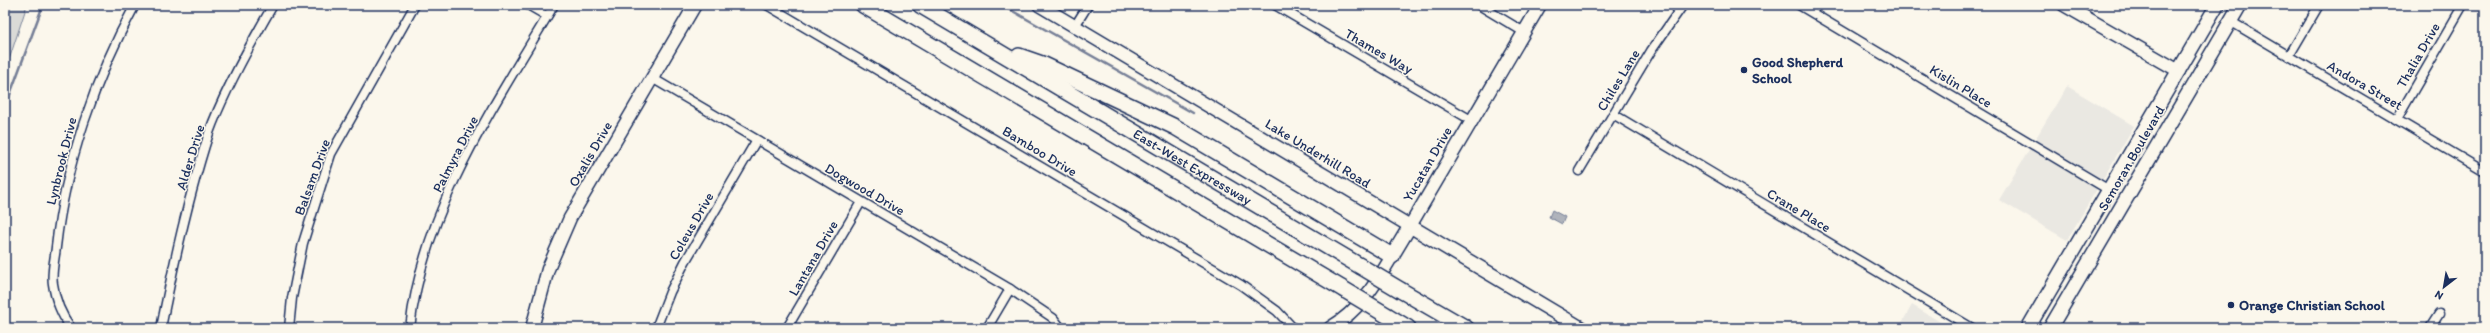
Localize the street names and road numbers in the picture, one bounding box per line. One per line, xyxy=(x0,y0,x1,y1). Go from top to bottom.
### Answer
street label: Thalia Drive xyxy=(2393,19,2444,91)
street label: Thames Way xyxy=(1342,25,1416,78)
street label: Chiles Lane xyxy=(1593,46,1644,114)
street label: Andora Street xyxy=(2324,57,2405,114)
street label: Kislin Place xyxy=(1927,61,1995,112)
street label: Semoran Boulevard xyxy=(2094,102,2169,214)
street label: Palmyra Drive xyxy=(429,113,482,195)
street label: Lynbrook Drive xyxy=(42,115,81,207)
street label: Lake Underhill Road xyxy=(1262,115,1374,192)
street label: Oxalis Drive xyxy=(565,118,616,190)
street label: Alder Drive xyxy=(172,122,209,192)
street label: Bamboo Drive xyxy=(999,122,1081,181)
street label: Yucatan Drive xyxy=(1399,123,1456,205)
street label: East-West Expressway xyxy=(1130,125,1255,209)
street label: Balsam Drive xyxy=(291,136,334,218)
street label: Dogwood Drive xyxy=(822,160,908,219)
street label: Crane Place xyxy=(1764,185,1834,236)
street label: Coleus Drive xyxy=(665,189,718,263)
street label: Lantana Drive xyxy=(785,217,842,299)

